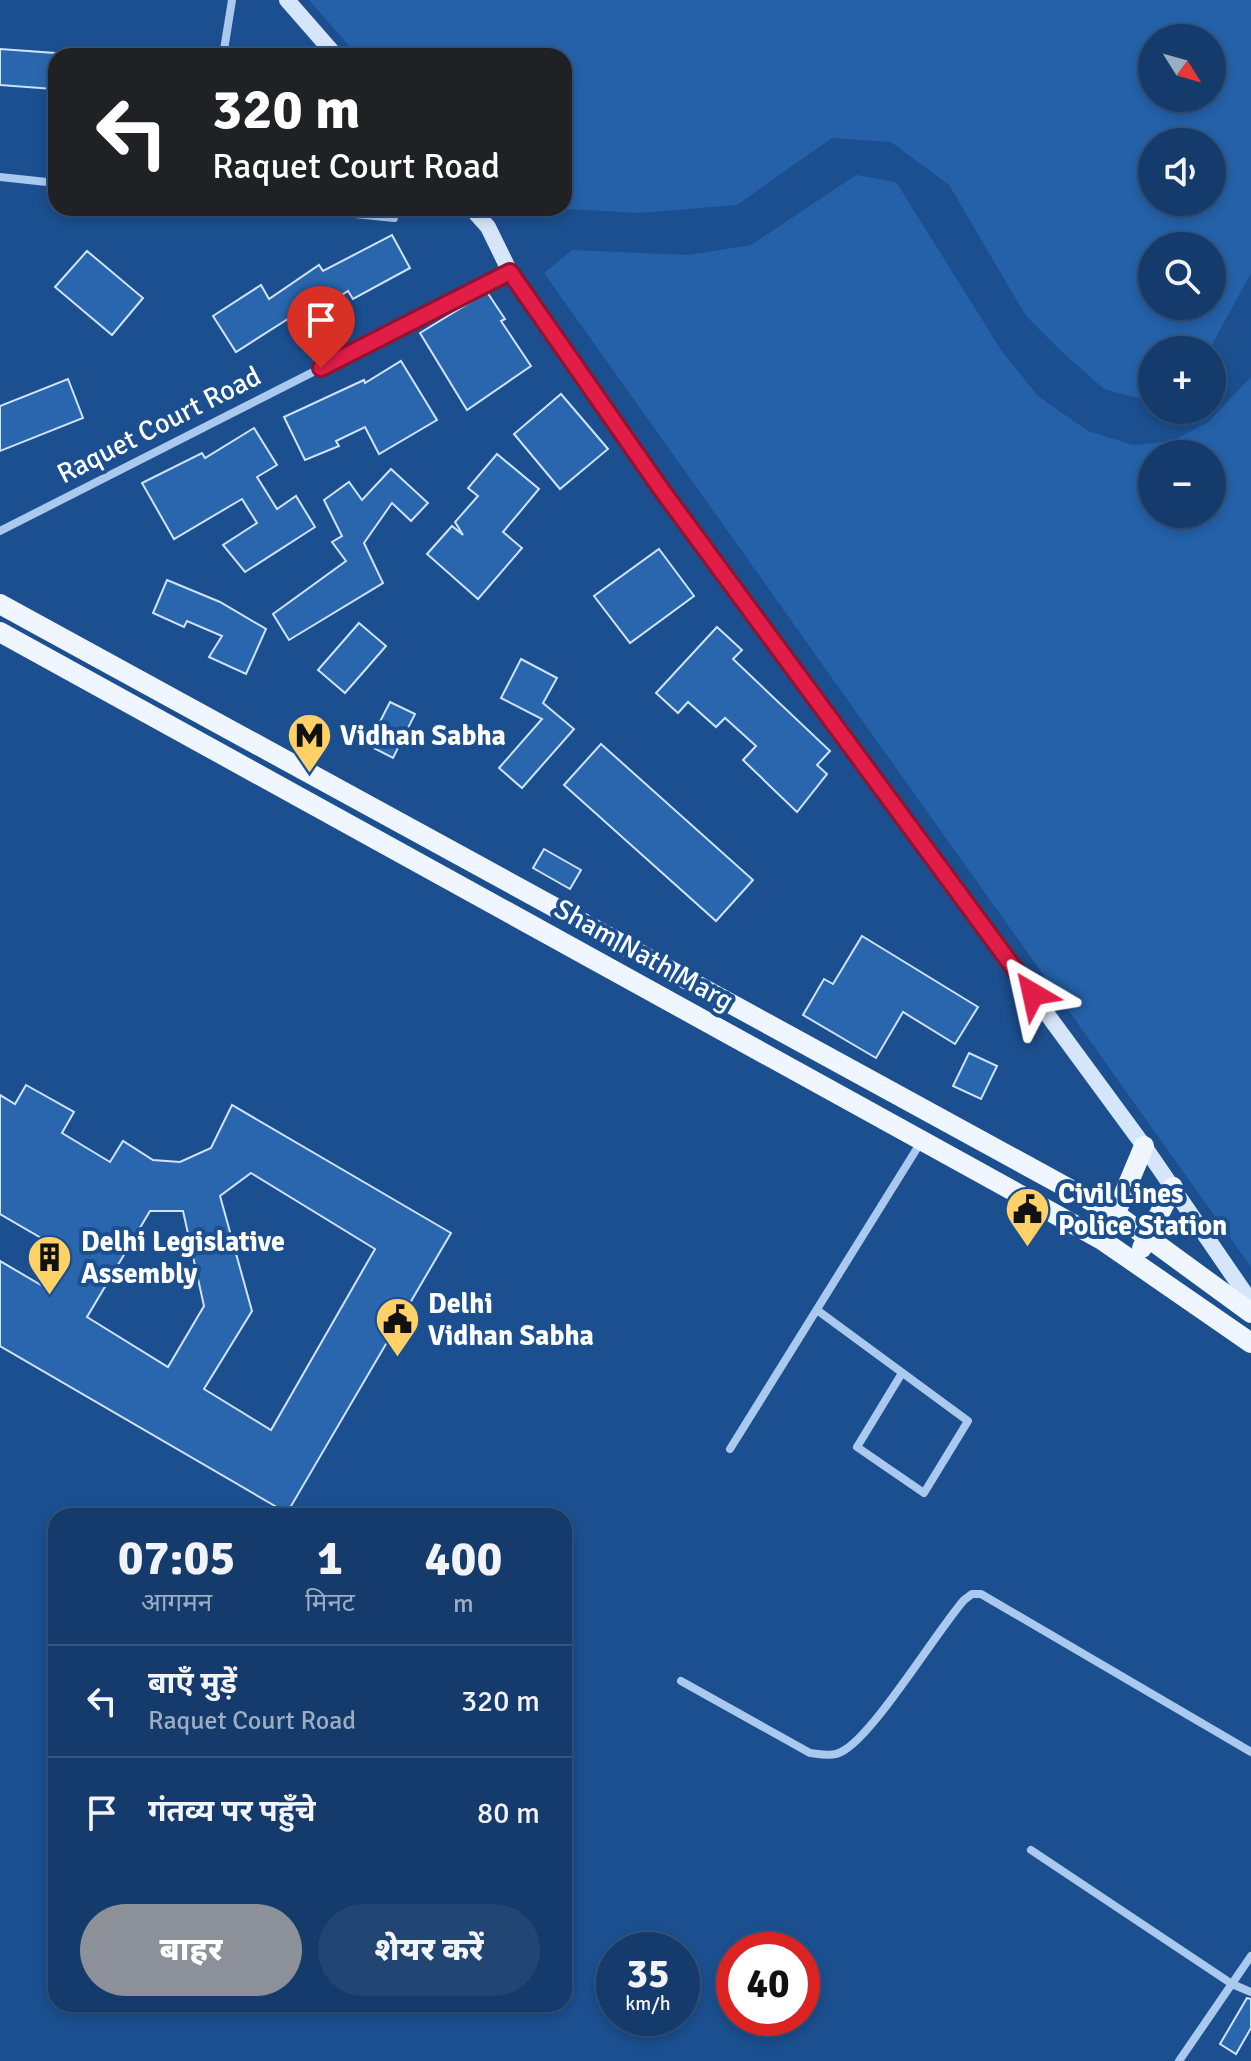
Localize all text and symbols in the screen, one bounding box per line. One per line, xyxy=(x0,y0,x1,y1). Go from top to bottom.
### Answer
north arrow xyxy=(1138,24,1226,112)
map controls xyxy=(1138,24,1226,528)
text: 320 m xyxy=(212,75,360,144)
icon: left xyxy=(80,80,184,184)
button: sound xyxy=(1138,128,1226,216)
text: Raquet Court Road xyxy=(212,144,500,189)
button: search xyxy=(1138,232,1226,320)
pin xyxy=(287,286,355,368)
icon: arrive xyxy=(299,298,343,342)
button: + xyxy=(1138,336,1226,424)
street label: Raquet Court Road xyxy=(51,359,267,491)
button: − xyxy=(1138,440,1226,528)
metro station icon: Vidhan Sabha xyxy=(285,712,333,775)
place label: Vidhan Sabha xyxy=(340,719,506,753)
street label: Sham Nath Marg xyxy=(549,892,739,1018)
position arrow xyxy=(991,952,1075,1036)
place label: Civil Lines Police Station xyxy=(1058,1177,1227,1243)
public building icon: Civil Lines Police Station xyxy=(1003,1186,1051,1249)
place label: Delhi Legislative Assembly xyxy=(81,1225,285,1291)
building icon: Delhi Legislative Assembly xyxy=(26,1234,74,1297)
place label: Delhi Vidhan Sabha xyxy=(428,1287,594,1353)
public building icon: Delhi Vidhan Sabha xyxy=(373,1296,421,1359)
text: 07:05 xyxy=(118,1529,235,1588)
text: 1 xyxy=(317,1529,343,1588)
text: 400 xyxy=(425,1530,502,1589)
text: आगमन xyxy=(141,1587,212,1619)
text: मिनट xyxy=(305,1587,355,1619)
text: m xyxy=(453,1588,474,1620)
text: बाएँ मुड़ें xyxy=(148,1665,237,1702)
icon: left xyxy=(80,1679,124,1723)
text: 320 m xyxy=(461,1683,540,1720)
text: Raquet Court Road xyxy=(148,1705,356,1737)
icon: arrive xyxy=(80,1791,124,1835)
text: गंतव्य पर पहुँचे xyxy=(148,1793,315,1830)
text: 80 m xyxy=(477,1795,540,1832)
button: बाहर xyxy=(80,1904,302,1996)
button: शेयर करें xyxy=(318,1904,540,1996)
speed limit sign: 40 xyxy=(716,1932,820,2036)
text: 35 xyxy=(626,1949,670,1999)
text: km/h xyxy=(625,1991,671,2016)

